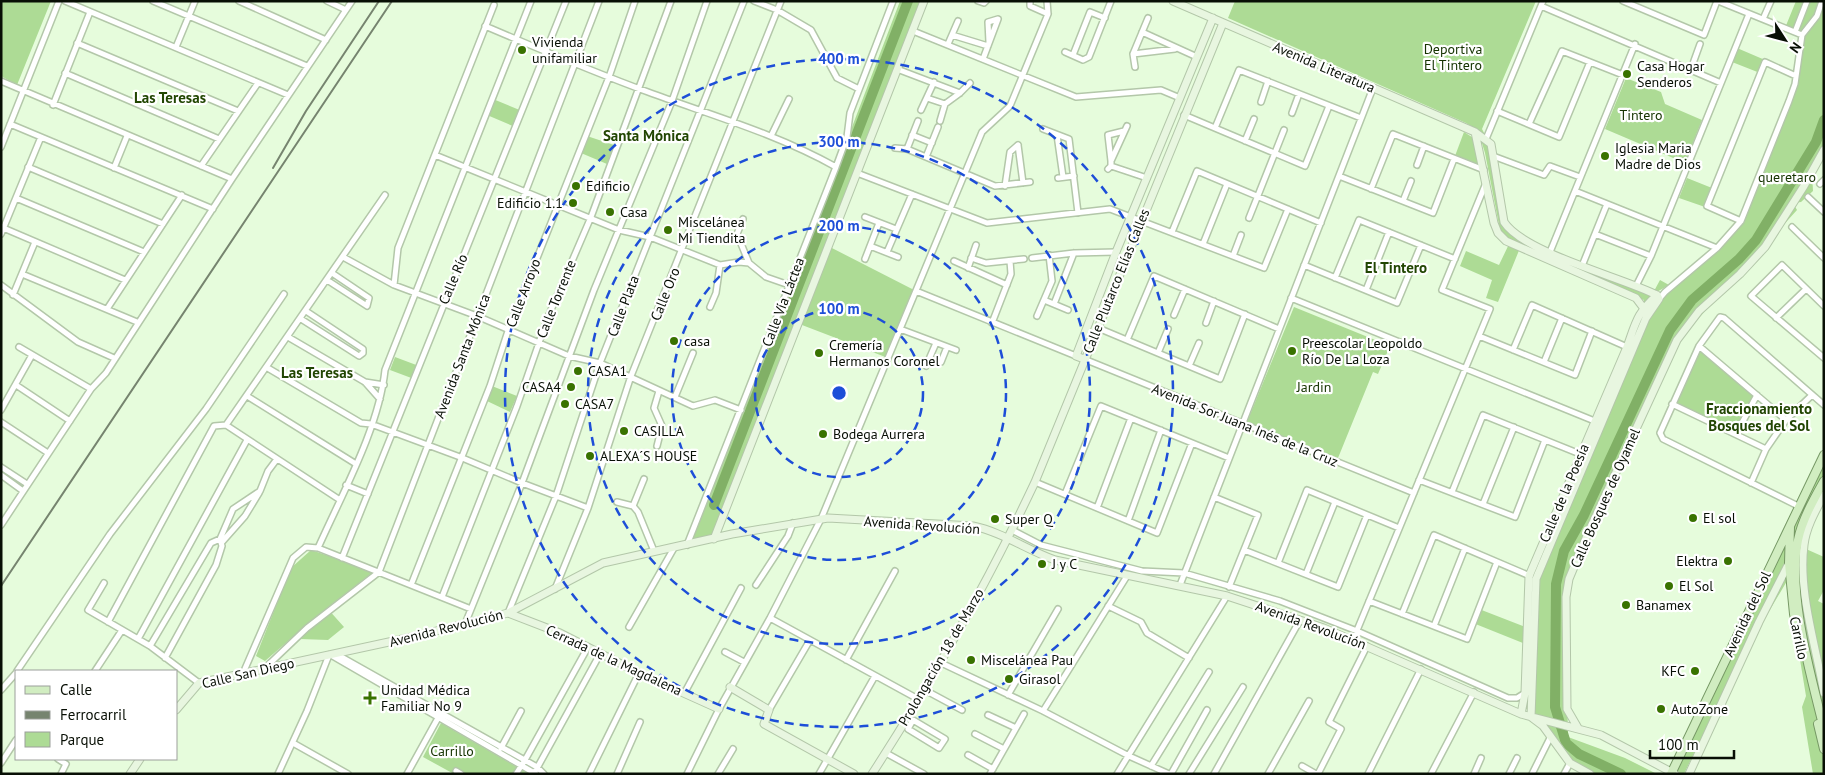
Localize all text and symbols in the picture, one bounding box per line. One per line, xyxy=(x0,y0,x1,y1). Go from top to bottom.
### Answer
north arrow xyxy=(1760,15,1810,65)
place label: Vivienda unifamiliar xyxy=(531,33,597,67)
street label: Avenida Literatura xyxy=(1270,37,1378,97)
text: N xyxy=(1786,39,1806,57)
park label: Deportiva El Tintero xyxy=(1424,40,1482,74)
marker: Vivienda unifamiliar xyxy=(516,44,528,56)
text: 400 m xyxy=(818,49,860,68)
place label: Casa Hogar Senderos xyxy=(1637,57,1705,91)
marker: Casa Hogar Senderos xyxy=(1621,68,1633,80)
district label: Las Teresas xyxy=(134,88,206,107)
park label: Tintero xyxy=(1619,106,1663,124)
district label: Santa Mónica xyxy=(603,126,689,145)
text: 300 m xyxy=(818,132,860,151)
place label: Iglesia Maria Madre de Dios xyxy=(1615,139,1701,173)
marker: Iglesia Maria Madre de Dios xyxy=(1599,150,1611,162)
park label: queretaro xyxy=(1758,168,1816,186)
place label: Edificio xyxy=(586,177,630,195)
marker: Edificio xyxy=(570,180,582,192)
place label: Edificio 1.1 xyxy=(497,194,563,212)
marker: Edificio 1.1 xyxy=(567,197,579,209)
place label: Casa xyxy=(620,203,648,221)
marker: Casa xyxy=(604,206,616,218)
street label: Calle Plutarco Elías Calles xyxy=(1079,206,1153,356)
place label: Miscelánea Mi Tiendita xyxy=(678,213,745,247)
text: 200 m xyxy=(818,216,860,235)
marker: Miscelánea Mi Tiendita xyxy=(662,224,674,236)
street label: Calle Río xyxy=(434,251,472,307)
street label: Calle Vía Láctea xyxy=(758,255,808,349)
street label: Calle Arroyo xyxy=(502,256,544,330)
street label: Calle Torrente xyxy=(532,257,580,341)
district label: El Tintero xyxy=(1365,258,1427,277)
street label: Calle Oro xyxy=(646,265,684,323)
street label: Calle Plata xyxy=(603,273,643,339)
street label: Avenida Santa Mónica xyxy=(430,291,494,421)
text: 100 m xyxy=(818,299,860,318)
place label: casa xyxy=(684,332,710,350)
place label: Preescolar Leopoldo Río De La Loza xyxy=(1302,334,1422,368)
marker: casa xyxy=(668,335,680,347)
place label: Cremería Hermanos Coronel xyxy=(829,336,940,370)
marker: Preescolar Leopoldo Río De La Loza xyxy=(1286,345,1298,357)
marker: Cremería Hermanos Coronel xyxy=(813,347,825,359)
place label: CASA1 xyxy=(588,362,627,380)
district label: Las Teresas xyxy=(281,363,353,382)
marker: CASA1 xyxy=(572,365,584,377)
place label: CASA4 xyxy=(522,378,561,396)
park label: Jardin xyxy=(1296,378,1331,396)
street label: Avenida Sor Juana Inés de la Cruz xyxy=(1149,379,1341,471)
marker: CASA4 xyxy=(565,381,577,393)
centre of rings xyxy=(830,384,848,402)
place label: CASA7 xyxy=(575,395,614,413)
marker: CASA7 xyxy=(559,398,571,410)
district label: Fraccionamiento Bosques del Sol xyxy=(1706,399,1812,435)
place label: CASILLA xyxy=(634,422,685,440)
marker: CASILLA xyxy=(618,425,630,437)
place label: Bodega Aurrera xyxy=(833,425,925,443)
street label: Calle Bosques de Oyamel xyxy=(1566,425,1644,571)
marker: Bodega Aurrera xyxy=(817,428,829,440)
street label: Calle de la Poesía xyxy=(1535,441,1593,545)
place label: ALEXA´S HOUSE xyxy=(600,447,697,465)
marker: ALEXA´S HOUSE xyxy=(584,450,596,462)
place label: El sol xyxy=(1703,509,1736,527)
place label: Super Q xyxy=(1005,510,1053,528)
street label: Avenida Revolución xyxy=(863,512,981,538)
marker: El sol xyxy=(1687,512,1699,524)
marker: Super Q xyxy=(989,513,1001,525)
place label: Elektra xyxy=(1676,552,1718,570)
place label: J y C xyxy=(1051,555,1077,573)
marker: Elektra xyxy=(1722,555,1734,567)
marker: J y C xyxy=(1036,558,1048,570)
street label: Avenida del Sol xyxy=(1719,568,1775,660)
place label: El Sol xyxy=(1679,577,1713,595)
marker: El Sol xyxy=(1663,580,1675,592)
street label: Prolongación 18 de Marzo xyxy=(894,585,988,729)
place label: Banamex xyxy=(1636,596,1691,614)
street label: Avenida Revolución xyxy=(1253,597,1369,653)
marker: Banamex xyxy=(1620,599,1632,611)
street label: Avenida Revolución xyxy=(387,605,505,651)
street label: Carrillo xyxy=(1786,615,1812,661)
street label: Cerrada de la Magdalena xyxy=(543,621,685,700)
place label: Miscelánea Pau xyxy=(981,651,1073,669)
street label: Calle San Diego xyxy=(200,654,296,692)
marker: Miscelánea Pau xyxy=(965,654,977,666)
place label: KFC xyxy=(1661,662,1685,680)
marker: KFC xyxy=(1689,665,1701,677)
legend xyxy=(15,670,178,760)
place label: Girasol xyxy=(1019,670,1061,688)
marker: Girasol xyxy=(1003,673,1015,685)
text: Calle xyxy=(60,680,92,699)
place label: Unidad Médica Familiar No 9 xyxy=(381,681,470,715)
marker: Unidad Médica Familiar No 9 xyxy=(363,691,377,705)
place label: AutoZone xyxy=(1671,700,1728,718)
marker: AutoZone xyxy=(1655,703,1667,715)
text: Ferrocarril xyxy=(60,705,127,724)
scale bar xyxy=(1650,728,1734,760)
text: Parque xyxy=(60,730,104,749)
text: 100 m xyxy=(1658,735,1699,754)
park label: Carrillo xyxy=(430,742,474,760)

